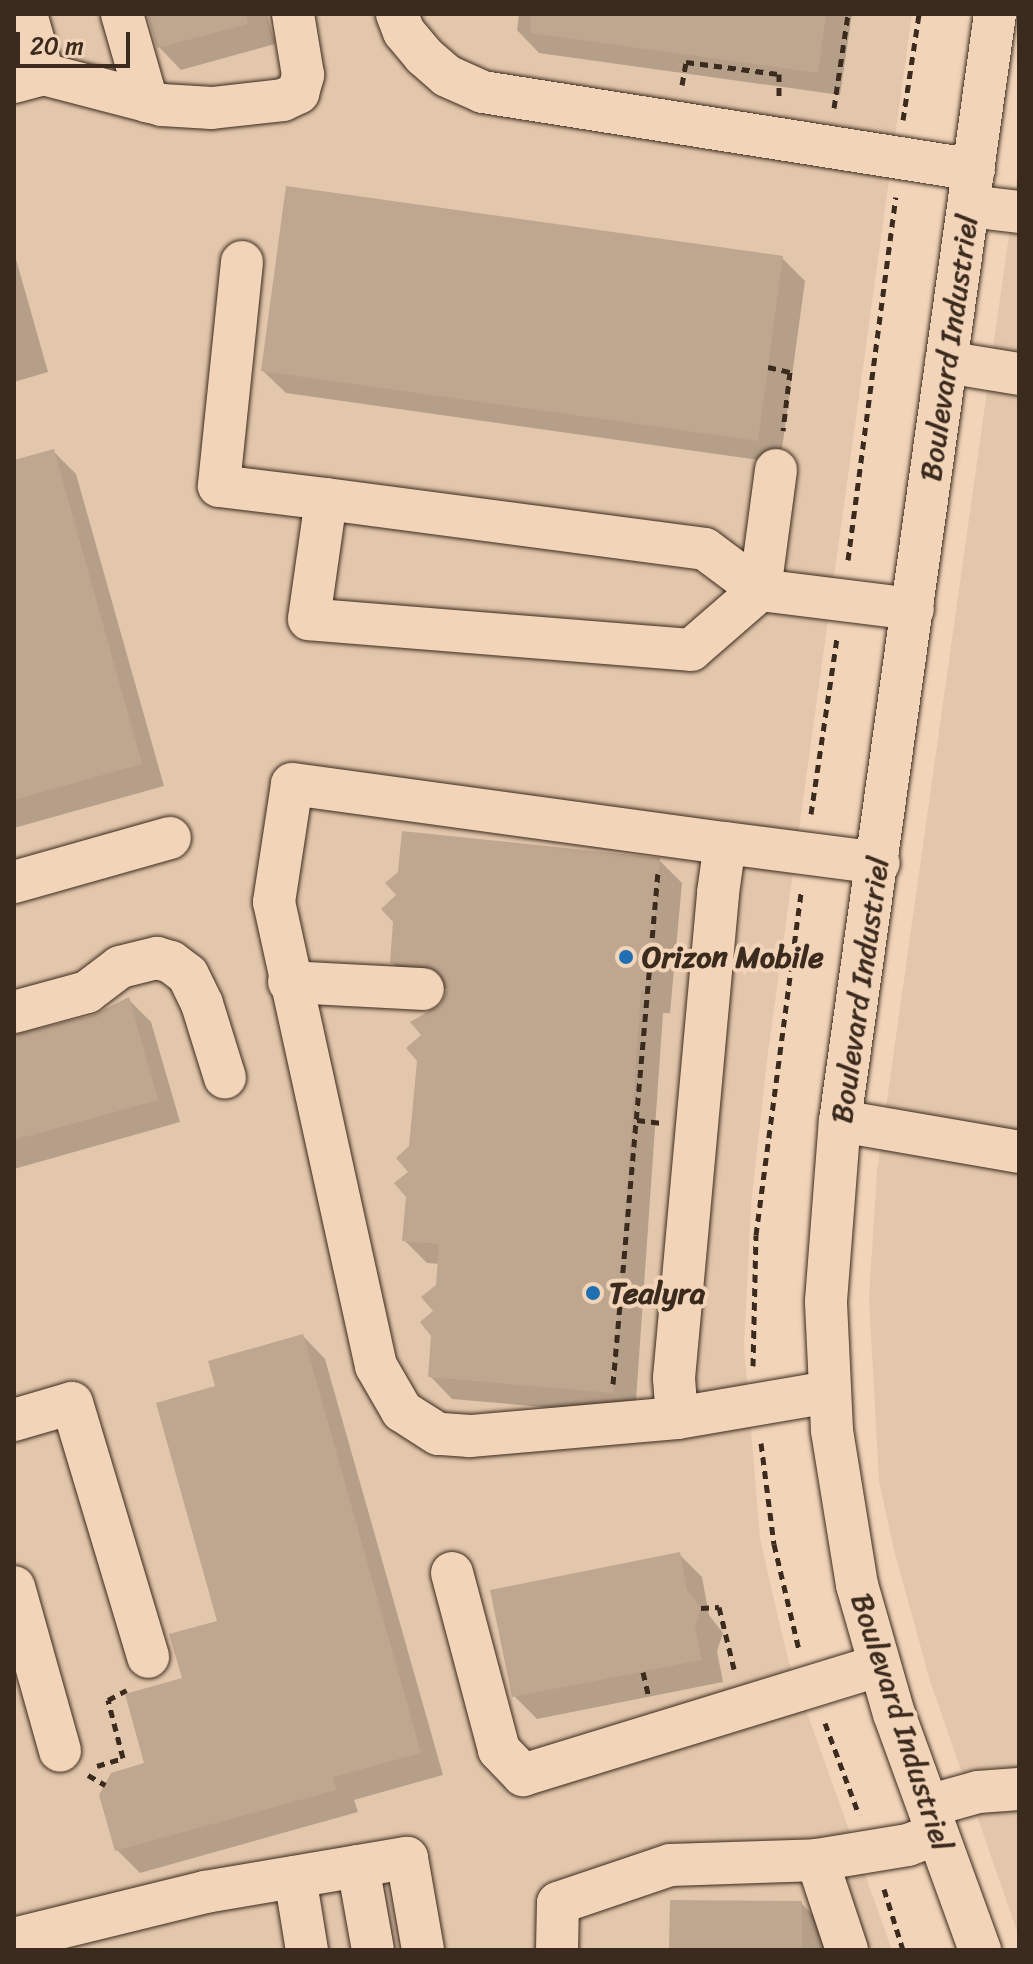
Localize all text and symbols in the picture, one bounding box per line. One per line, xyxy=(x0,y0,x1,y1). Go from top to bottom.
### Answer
scale bar xyxy=(20,16,134,66)
text: 20 m xyxy=(30,25,84,67)
street label: Boulevard Industriel xyxy=(913,213,985,483)
street label: Boulevard Industriel xyxy=(824,855,896,1125)
place label: Orizon Mobile xyxy=(642,939,823,975)
marker: Orizon Mobile xyxy=(617,948,635,966)
place label: Tealyra xyxy=(609,1275,705,1311)
marker: Tealyra xyxy=(584,1284,602,1302)
street label: Boulevard Industriel xyxy=(844,1589,960,1855)

